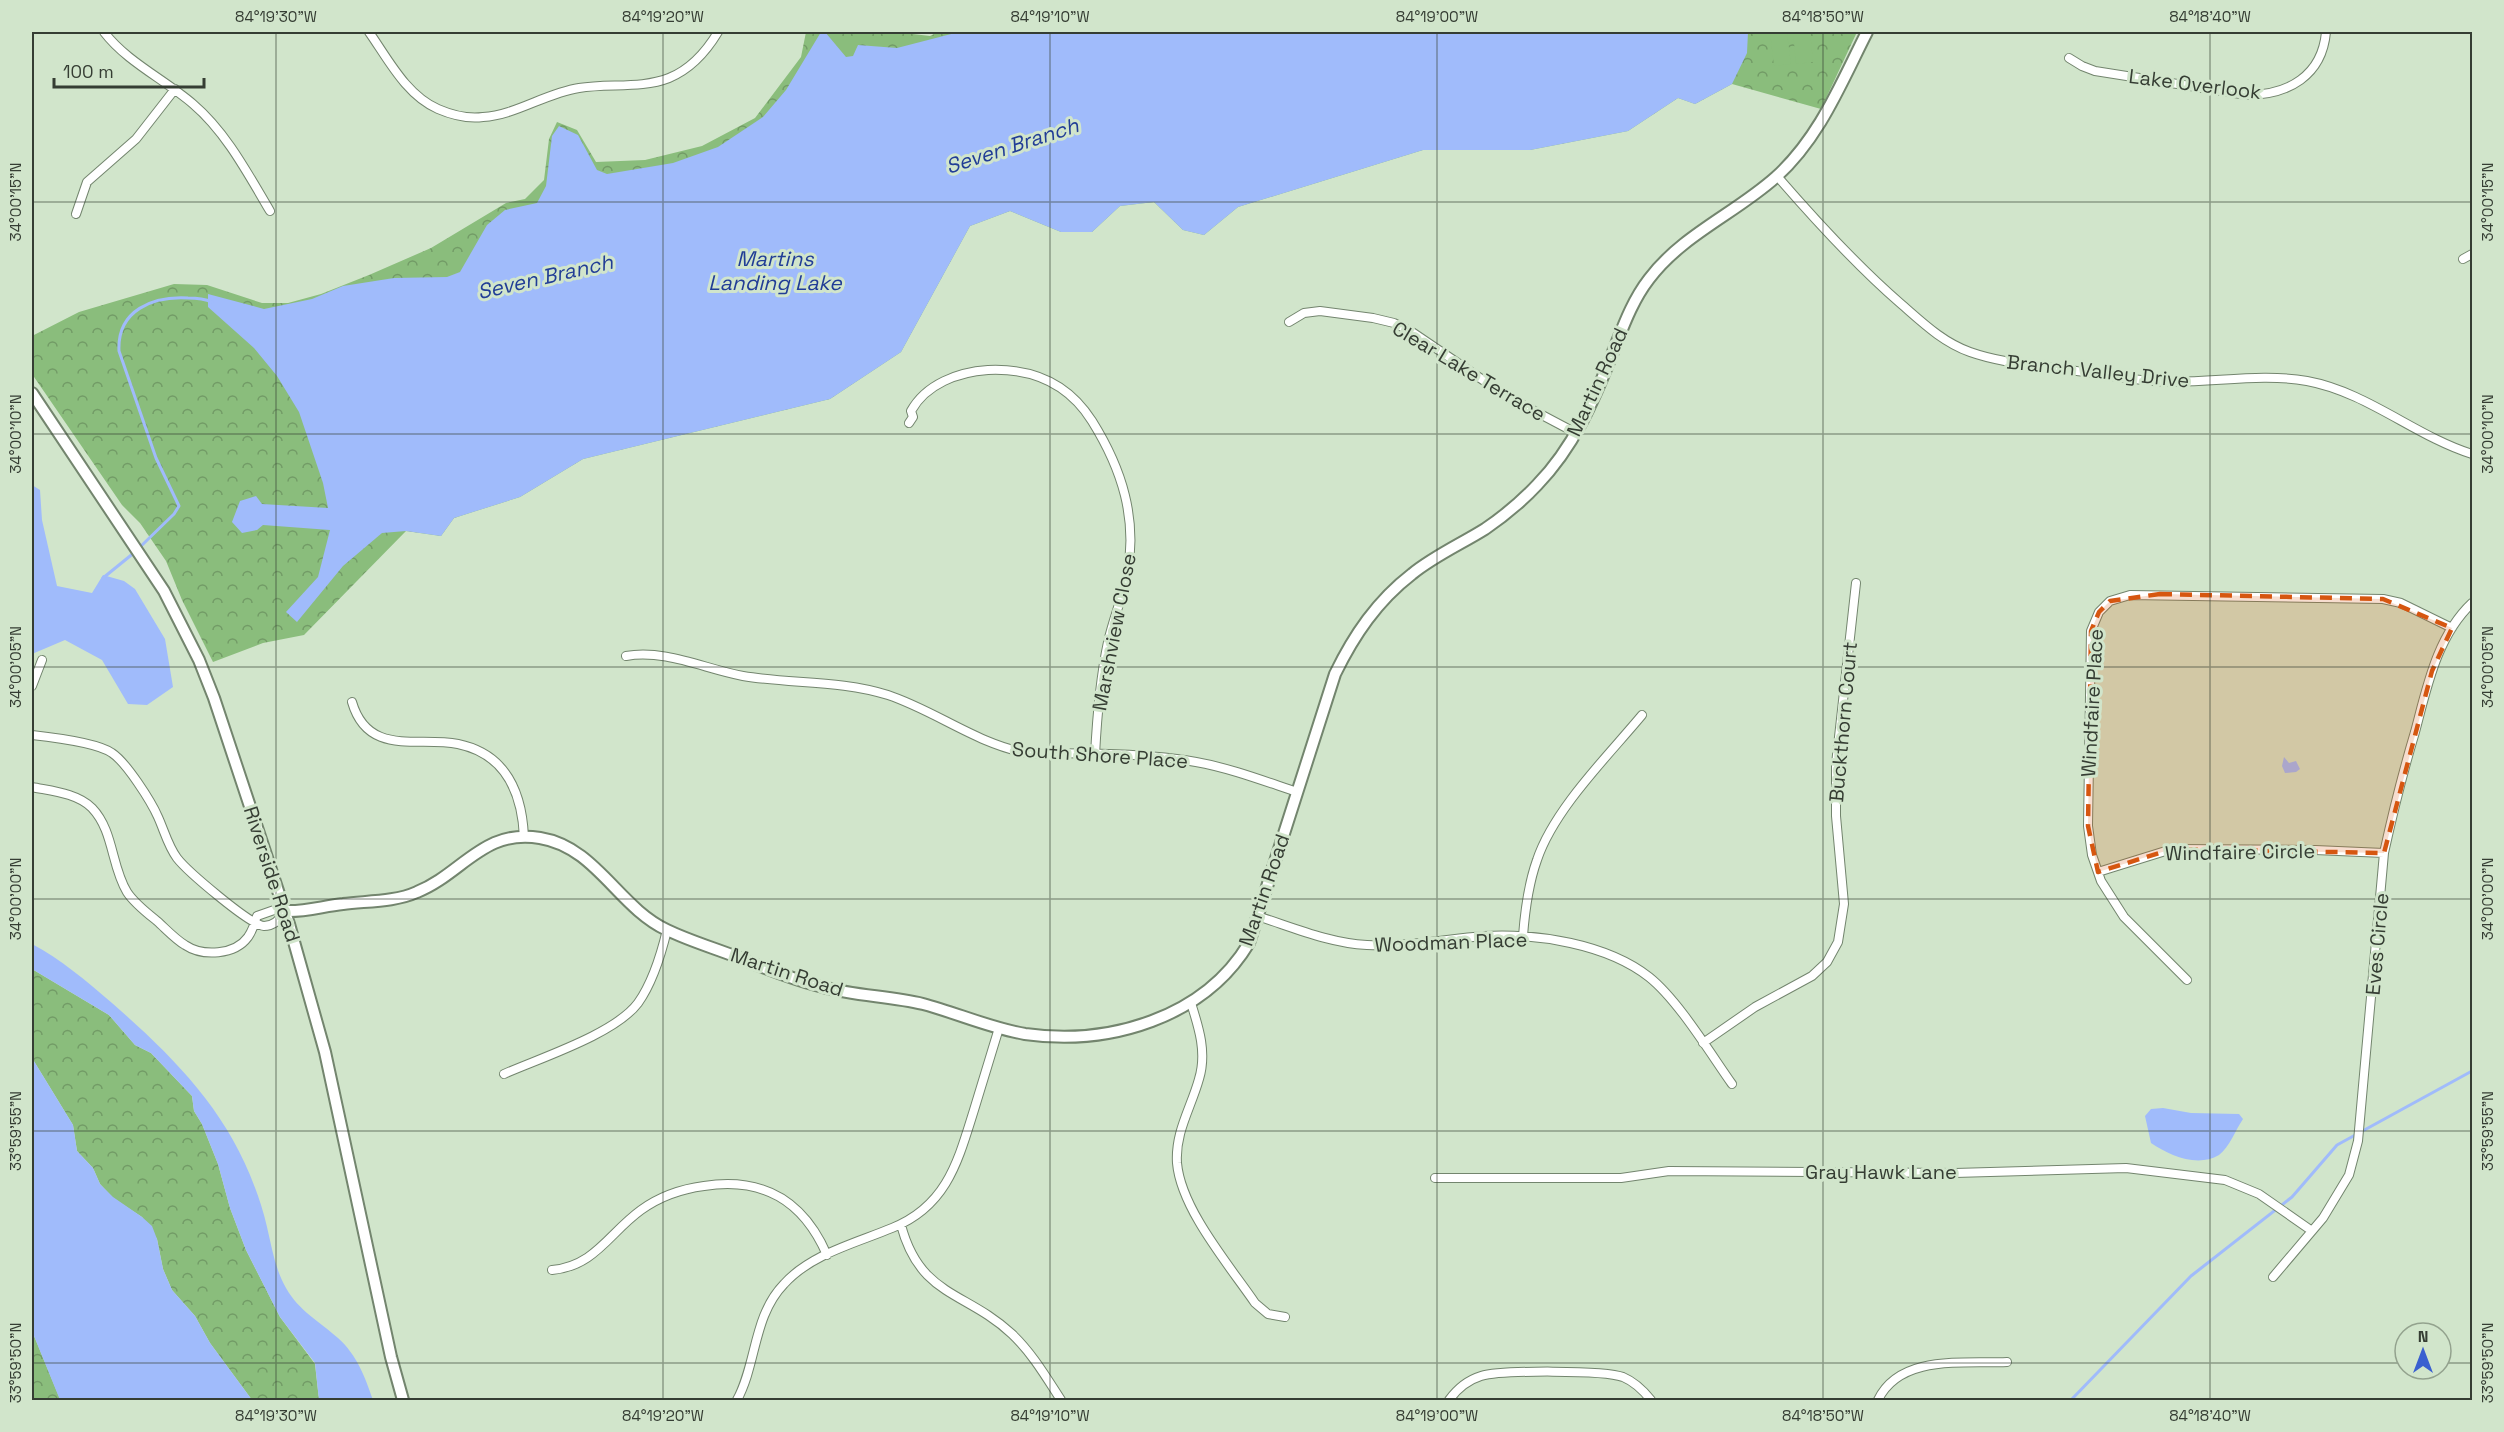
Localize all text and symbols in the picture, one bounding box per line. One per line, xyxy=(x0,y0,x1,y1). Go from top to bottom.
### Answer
text: 84°19'30"W xyxy=(235,7,317,26)
text: 84°19'20"W xyxy=(622,7,704,26)
text: 84°19'10"W xyxy=(1010,7,1090,26)
text: 84°19'00"W xyxy=(1396,7,1478,26)
text: 84°18'50"W xyxy=(1782,7,1864,26)
text: 84°18'40"W xyxy=(2169,7,2251,26)
scale bar xyxy=(54,51,204,89)
text: 100 m xyxy=(63,60,114,83)
street label: Lake Overlook xyxy=(2127,63,2263,105)
water label: Seven Branch xyxy=(942,111,1083,180)
text: 34°00'15"N xyxy=(6,163,25,241)
text: 34°00'15"N xyxy=(2478,163,2497,241)
water label: Martins Landing Lake xyxy=(708,245,843,296)
water label: Seven Branch xyxy=(474,248,616,305)
street label: Clear Lake Terrace xyxy=(1388,315,1550,427)
street label: Martin Road xyxy=(1561,324,1633,440)
street label: Branch Valley Drive xyxy=(2005,348,2191,394)
text: 34°00'10"N xyxy=(6,394,25,474)
text: 34°00'10"N xyxy=(2478,394,2497,474)
street label: Marshview Close xyxy=(1086,551,1142,713)
text: 34°00'05"N xyxy=(6,626,25,708)
text: 34°00'05"N xyxy=(2478,626,2497,708)
street label: Windfaire Place xyxy=(2075,628,2109,778)
street label: Buckthorn Court xyxy=(1823,641,1863,803)
street label: South Shore Place xyxy=(1011,736,1189,774)
street label: Riverside Road xyxy=(238,803,306,945)
street label: Martin Road xyxy=(1233,830,1295,950)
street label: Windfaire Circle xyxy=(2165,838,2315,866)
text: 34°00'00"N xyxy=(6,858,25,940)
text: 34°00'00"N xyxy=(2478,858,2497,940)
street label: Eves Circle xyxy=(2360,892,2394,996)
street label: Woodman Place xyxy=(1374,926,1528,958)
street label: Martin Road xyxy=(727,942,847,1002)
text: 33°59'55"N xyxy=(6,1091,25,1171)
text: 33°59'55"N xyxy=(2478,1091,2497,1171)
street label: Gray Hawk Lane xyxy=(1805,1159,1957,1185)
north arrow xyxy=(2393,1321,2453,1381)
text: 33°59'50"N xyxy=(6,1323,25,1403)
text: 33°59'50"N xyxy=(2478,1323,2497,1403)
text: N xyxy=(2418,1326,2428,1347)
text: 84°19'30"W xyxy=(235,1406,317,1425)
text: 84°19'20"W xyxy=(622,1406,704,1425)
text: 84°19'10"W xyxy=(1010,1406,1090,1425)
text: 84°19'00"W xyxy=(1396,1406,1478,1425)
text: 84°18'50"W xyxy=(1782,1406,1864,1425)
text: 84°18'40"W xyxy=(2169,1406,2251,1425)

